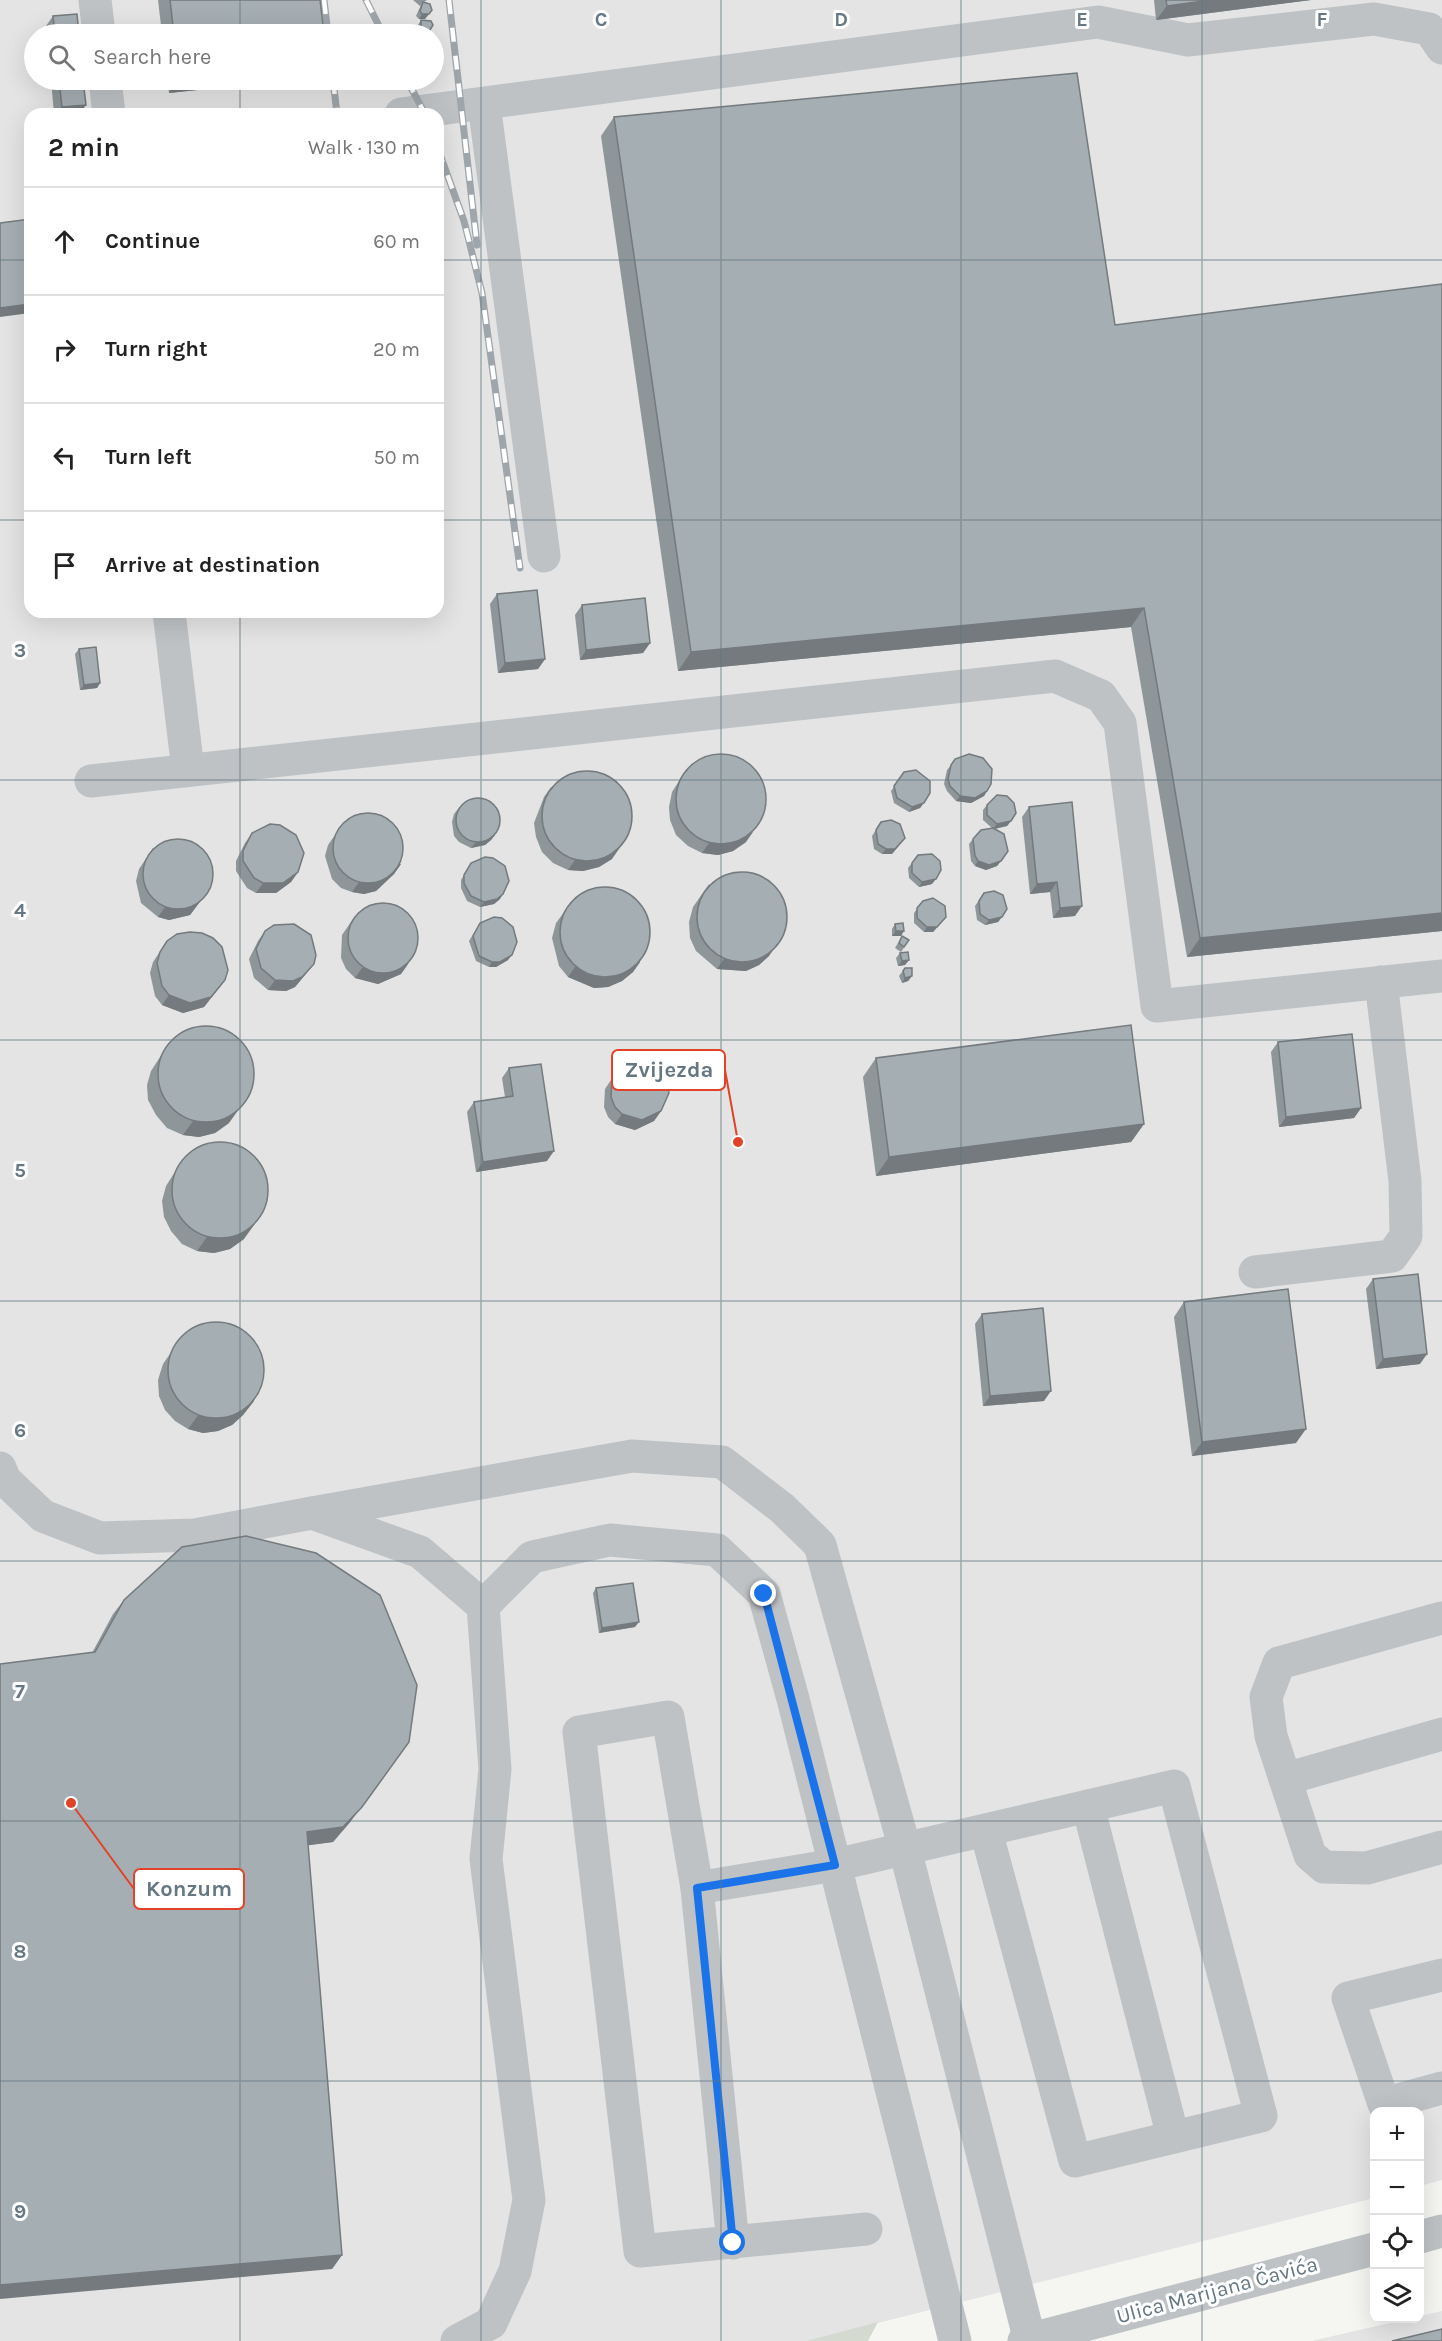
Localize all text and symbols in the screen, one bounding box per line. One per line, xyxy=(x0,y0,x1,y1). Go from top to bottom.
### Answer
text: C xyxy=(595,8,607,31)
text: D xyxy=(834,8,848,31)
text: E xyxy=(1076,8,1088,31)
text: F xyxy=(1317,8,1328,31)
search box xyxy=(24,24,444,90)
icon: search xyxy=(45,41,78,74)
text: Search here xyxy=(93,44,211,70)
text: 2 min xyxy=(48,132,120,163)
text: Walk · 130 m xyxy=(308,136,420,159)
icon: ahead xyxy=(48,225,81,258)
text: Continue xyxy=(105,228,200,254)
text: 60 m xyxy=(373,230,420,253)
icon: right xyxy=(48,333,81,366)
text: Turn right xyxy=(105,336,208,362)
text: 20 m xyxy=(373,338,420,361)
icon: left xyxy=(48,441,81,474)
text: Turn left xyxy=(105,444,192,470)
text: 50 m xyxy=(373,446,420,469)
icon: arrive xyxy=(48,549,81,582)
text: Arrive at destination xyxy=(105,552,320,578)
text: 3 xyxy=(14,639,26,662)
text: 4 xyxy=(14,899,26,922)
callout: Zvijezda xyxy=(612,1050,725,1090)
text: Zvijezda xyxy=(625,1057,713,1083)
text: 5 xyxy=(14,1159,26,1182)
text: 6 xyxy=(14,1419,26,1442)
route end xyxy=(750,1580,776,1606)
text: 7 xyxy=(15,1680,25,1703)
callout: Konzum xyxy=(134,1869,244,1909)
text: Konzum xyxy=(146,1876,232,1902)
text: 8 xyxy=(14,1940,26,1963)
map controls xyxy=(1370,2107,1424,2323)
button: + xyxy=(1370,2107,1424,2161)
button: − xyxy=(1370,2161,1424,2215)
text: 9 xyxy=(14,2200,26,2223)
button: locate xyxy=(1370,2215,1424,2269)
route start xyxy=(719,2229,745,2255)
street label: Ulica Marijana Čavića xyxy=(1114,2252,1320,2328)
button: layers xyxy=(1370,2269,1424,2323)

